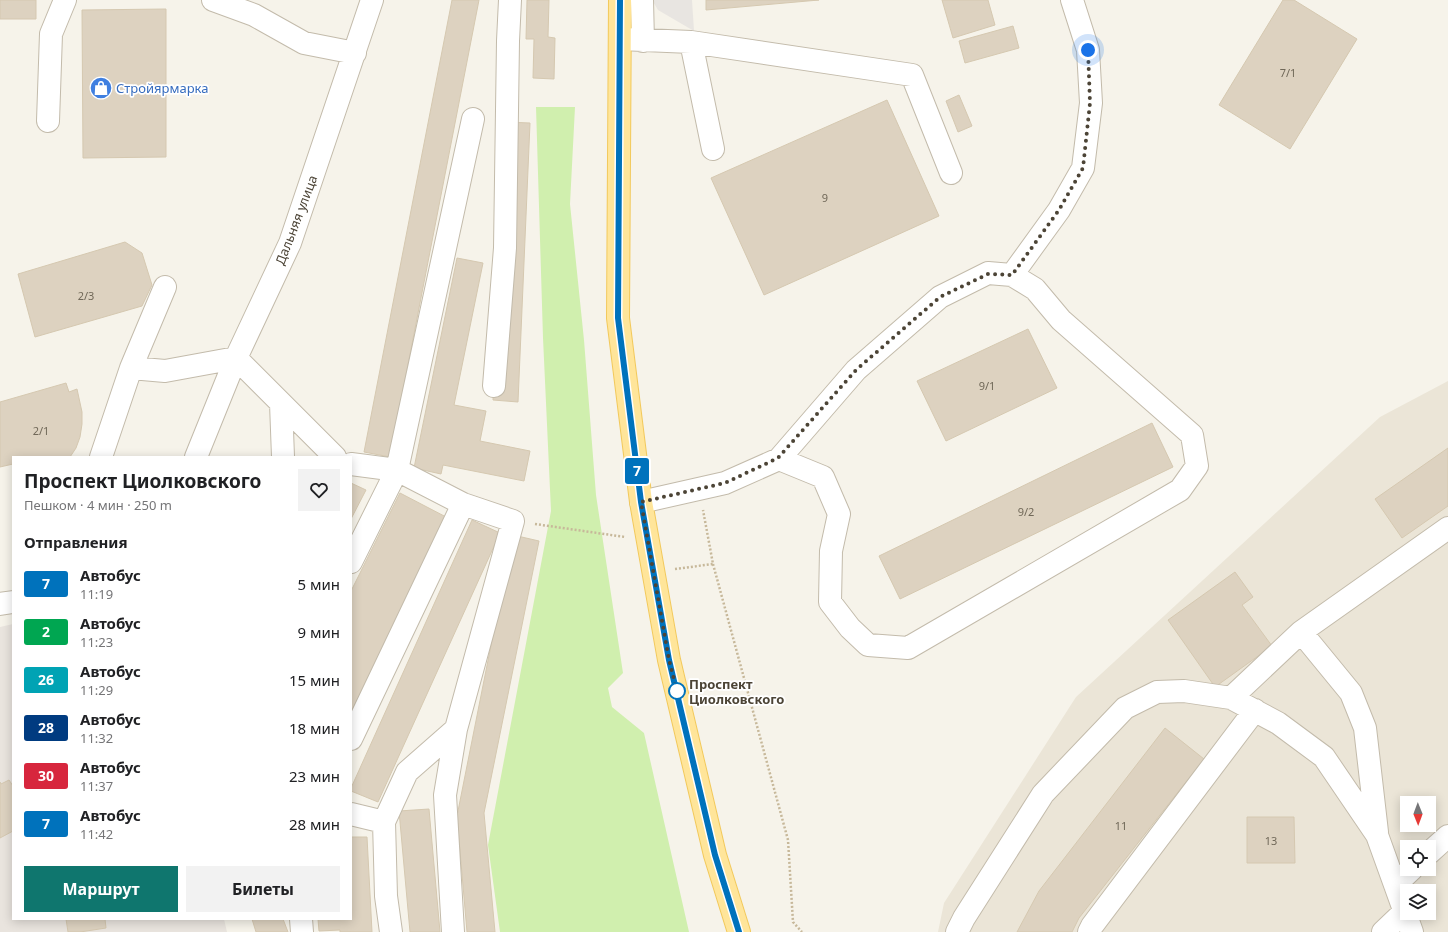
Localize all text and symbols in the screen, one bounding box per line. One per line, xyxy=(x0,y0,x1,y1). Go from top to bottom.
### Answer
your location xyxy=(1078,40,1098,60)
house number: 7/1 xyxy=(1280,65,1296,80)
shop icon: Стройярмарка xyxy=(88,75,114,101)
place label: Стройярмарка xyxy=(116,79,208,97)
street label: Дальняя улица xyxy=(271,173,321,267)
house number: 9 xyxy=(822,190,828,205)
house number: 2/3 xyxy=(78,288,94,303)
house number: 9/1 xyxy=(979,378,995,393)
house number: 2/1 xyxy=(33,423,49,438)
line badge: 7 xyxy=(624,458,650,484)
text: 7 xyxy=(633,461,641,480)
text: Проспект Циолковского xyxy=(24,468,261,494)
button: heart xyxy=(298,469,340,511)
text: Пешком · 4 мин · 250 m xyxy=(24,496,172,514)
house number: 9/2 xyxy=(1018,504,1034,519)
text: Отправления xyxy=(24,532,128,552)
text: Автобус xyxy=(80,565,141,585)
text: 7 xyxy=(42,574,50,593)
text: 5 мин xyxy=(297,574,340,594)
text: 11:19 xyxy=(80,585,113,603)
text: Автобус xyxy=(80,613,141,633)
text: 2 xyxy=(42,622,50,641)
text: 9 мин xyxy=(297,622,340,642)
text: 11:23 xyxy=(80,633,113,651)
text: Автобус xyxy=(80,661,141,681)
text: 26 xyxy=(38,670,54,689)
text: 15 мин xyxy=(289,670,340,690)
place label: Проспект Циолковского xyxy=(689,675,784,708)
text: 11:29 xyxy=(80,681,113,699)
marker: Проспект Циолковского xyxy=(668,682,686,700)
text: Автобус xyxy=(80,709,141,729)
text: 28 xyxy=(38,718,54,737)
text: 18 мин xyxy=(289,718,340,738)
text: 11:32 xyxy=(80,729,113,747)
text: Автобус xyxy=(80,757,141,777)
text: 30 xyxy=(38,766,54,785)
text: 23 мин xyxy=(289,766,340,786)
text: 11:37 xyxy=(80,777,113,795)
north arrow xyxy=(1400,796,1436,832)
map controls xyxy=(1400,796,1436,920)
text: Автобус xyxy=(80,805,141,825)
text: 7 xyxy=(42,814,50,833)
text: 28 мин xyxy=(289,814,340,834)
house number: 11 xyxy=(1115,818,1127,833)
text: 11:42 xyxy=(80,825,113,843)
house number: 13 xyxy=(1265,833,1277,848)
button: locate xyxy=(1400,840,1436,876)
button: Маршрут xyxy=(24,866,178,912)
button: Билеты xyxy=(186,866,340,912)
button: layers xyxy=(1400,884,1436,920)

